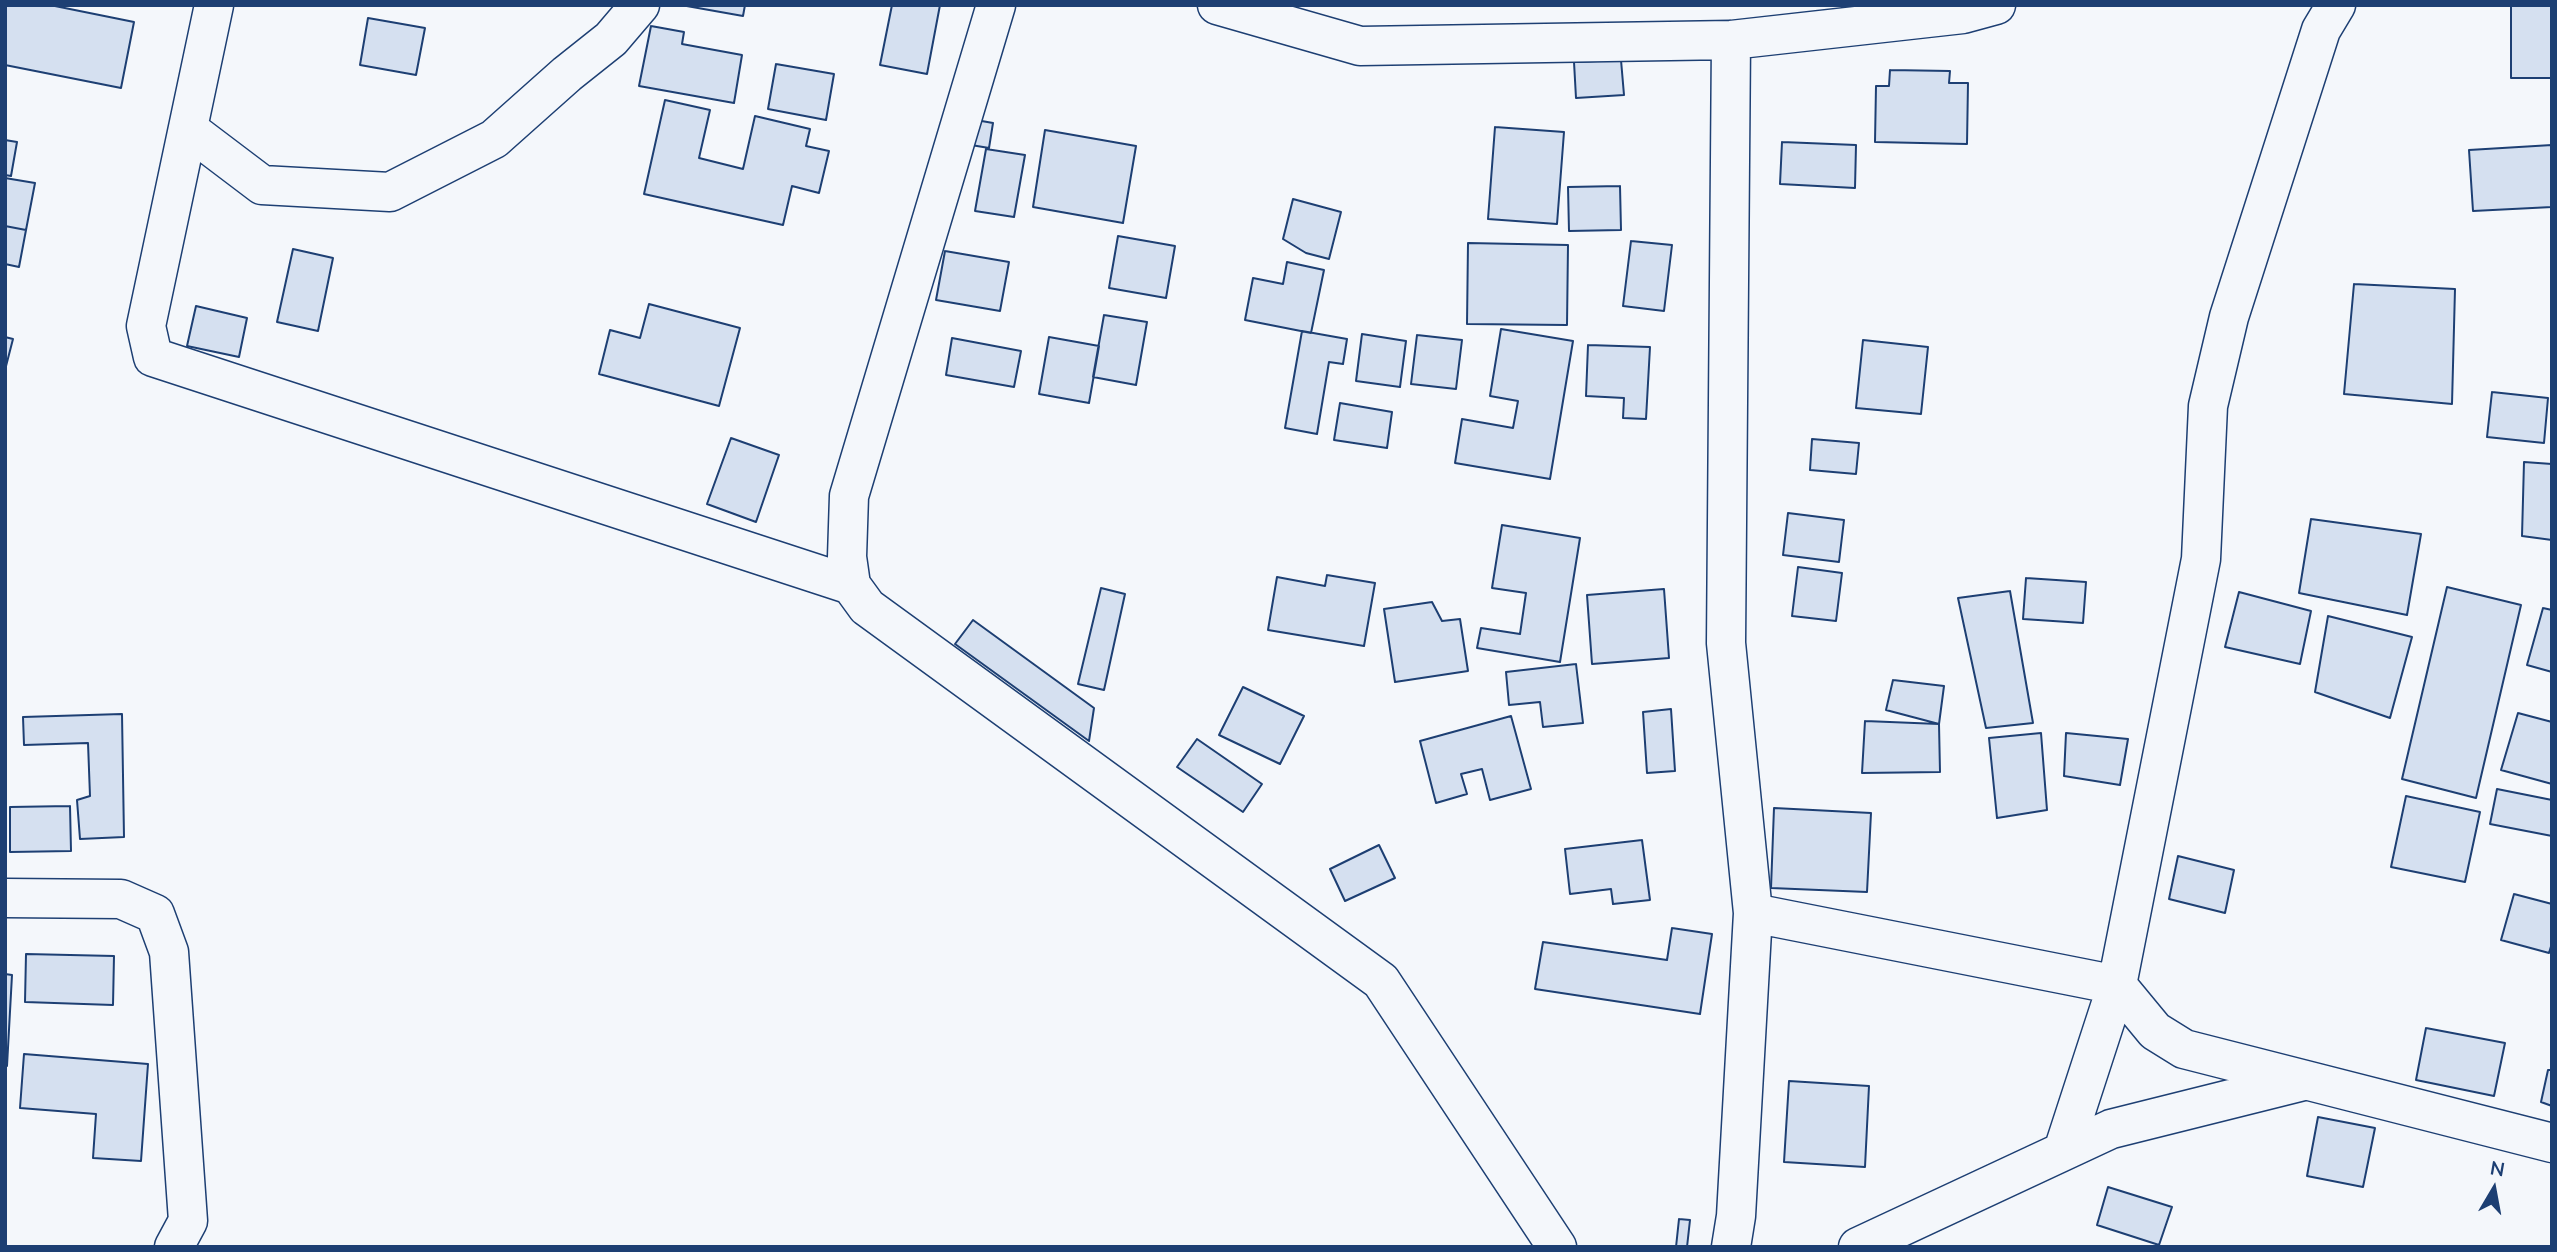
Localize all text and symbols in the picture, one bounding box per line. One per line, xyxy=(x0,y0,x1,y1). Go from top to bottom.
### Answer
north arrow xyxy=(2459,1154,2529,1224)
text: N xyxy=(2488,1155,2507,1181)

